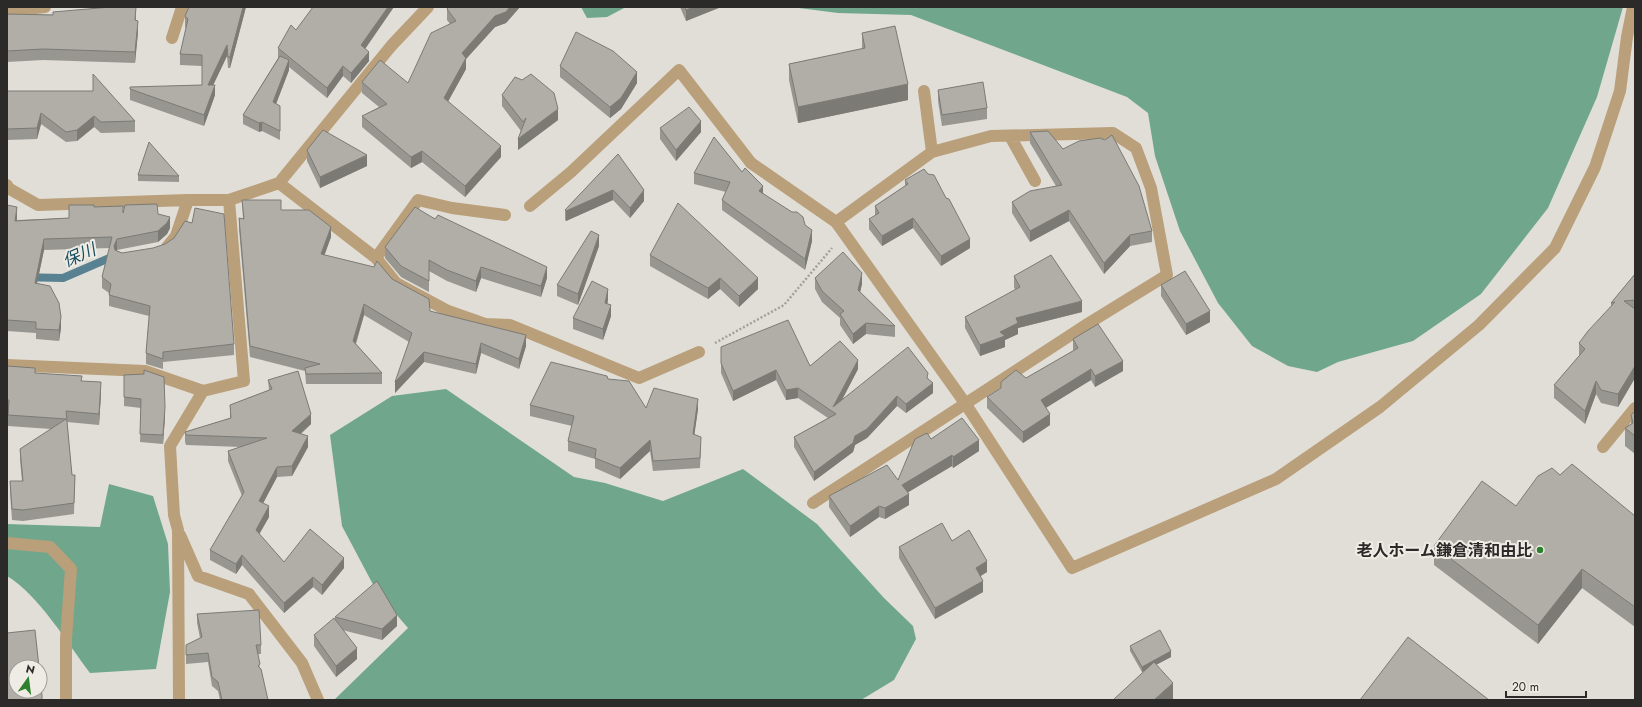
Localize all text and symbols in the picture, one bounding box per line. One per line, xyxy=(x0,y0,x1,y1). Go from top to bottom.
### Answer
water label: 保川 xyxy=(59,237,101,273)
place label: 老人ホーム鎌倉清和由比 xyxy=(1356,539,1532,562)
marker: 老人ホーム鎌倉清和由比 xyxy=(1535,545,1545,555)
north arrow xyxy=(8,659,48,699)
text: N xyxy=(24,660,37,678)
scale bar xyxy=(1506,673,1586,699)
text: 20 m xyxy=(1512,678,1539,696)

